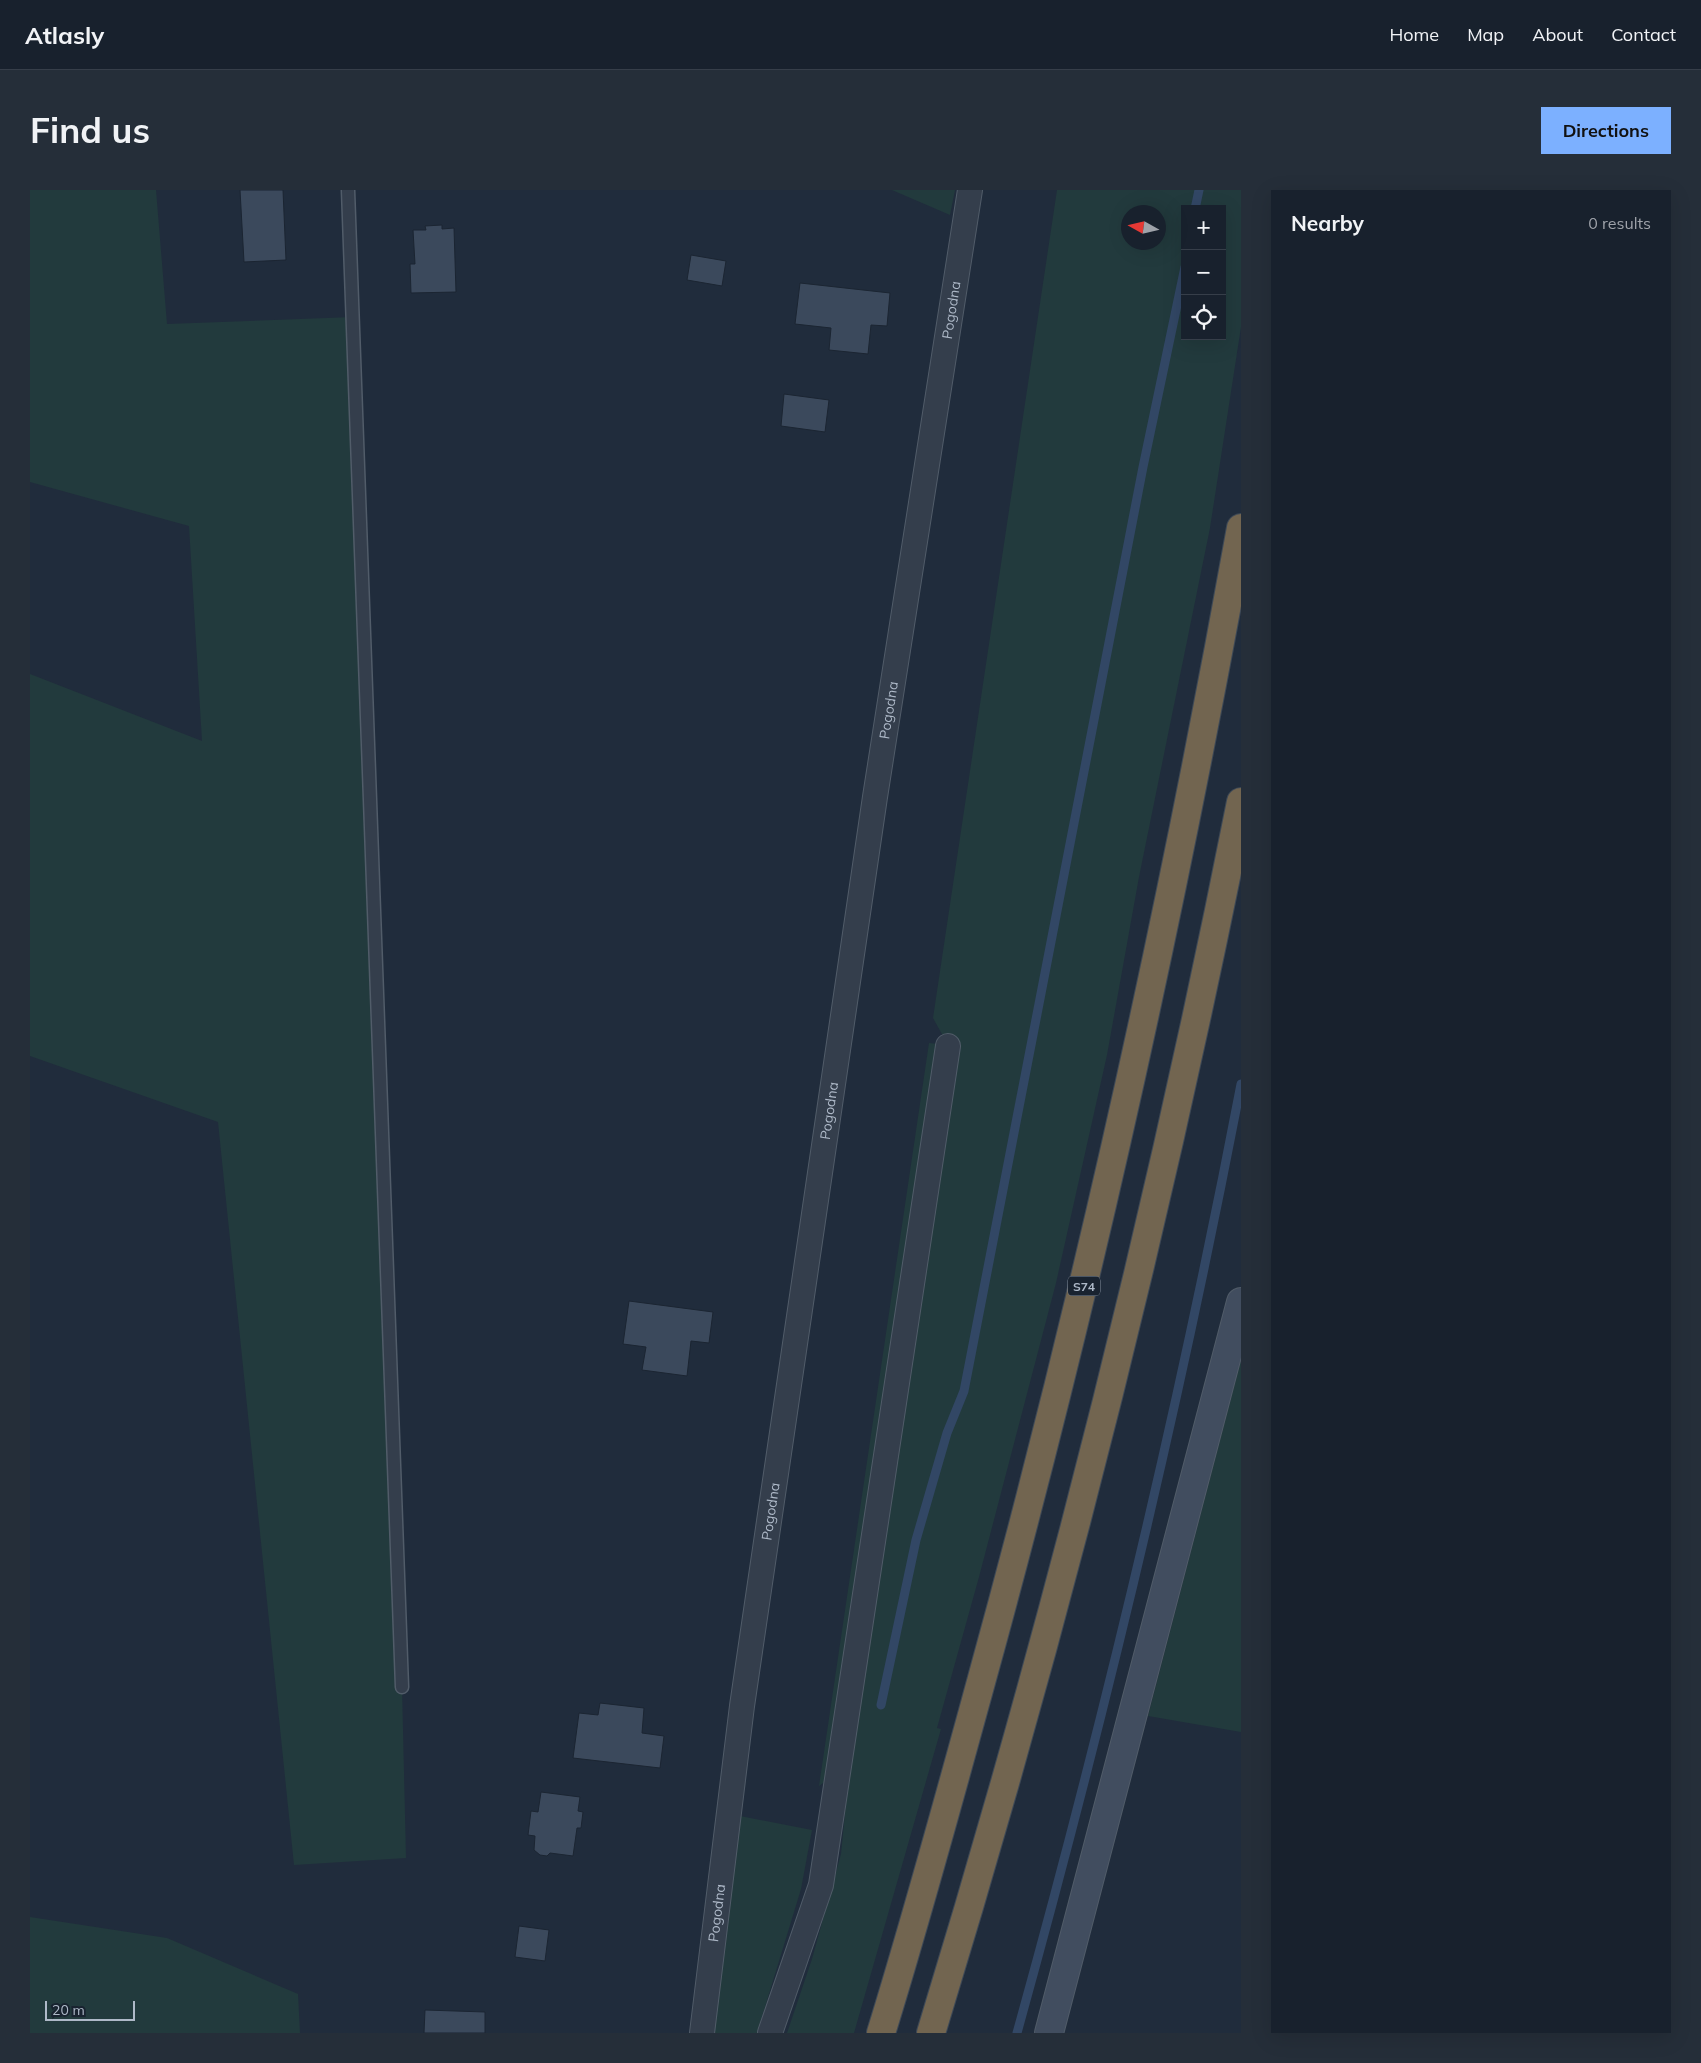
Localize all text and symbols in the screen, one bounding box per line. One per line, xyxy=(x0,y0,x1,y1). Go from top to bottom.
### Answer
text: Atlasly xyxy=(25,20,104,50)
text: Home xyxy=(1389,23,1439,46)
text: Map xyxy=(1467,23,1504,46)
text: About xyxy=(1532,23,1583,46)
text: Contact xyxy=(1611,23,1676,46)
button: Directions xyxy=(1541,107,1671,154)
text: Find us xyxy=(30,108,150,152)
north arrow xyxy=(1121,205,1166,250)
map controls xyxy=(1181,205,1226,340)
button: + xyxy=(1181,205,1226,250)
text: Nearby xyxy=(1291,210,1364,236)
text: 0 results xyxy=(1588,213,1651,233)
button: − xyxy=(1181,250,1226,295)
street label: Pogodna xyxy=(938,280,965,340)
button: locate xyxy=(1181,295,1226,340)
street label: Pogodna xyxy=(875,680,902,740)
street label: Pogodna xyxy=(816,1081,842,1141)
road number: S74 xyxy=(1068,1276,1100,1296)
street label: Pogodna xyxy=(757,1481,784,1542)
street label: Pogodna xyxy=(704,1883,729,1943)
scale bar xyxy=(45,1998,135,2021)
text: 20 m xyxy=(52,2001,85,2019)

